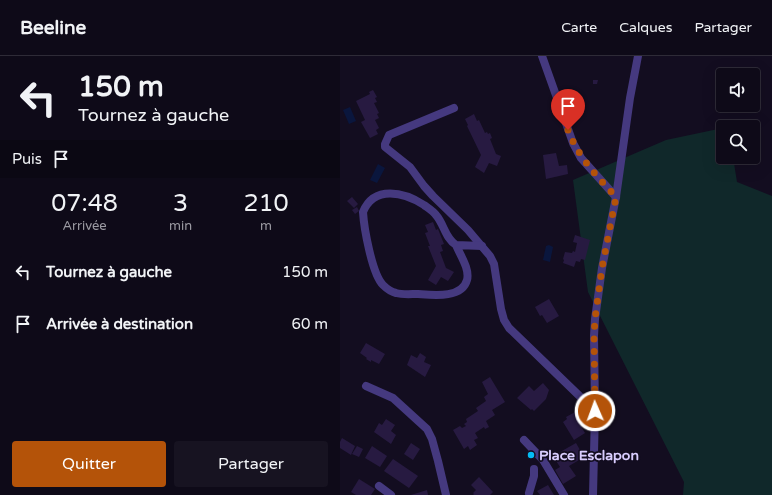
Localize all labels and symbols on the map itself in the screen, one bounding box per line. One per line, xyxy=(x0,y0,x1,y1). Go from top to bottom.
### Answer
pin xyxy=(551,89,585,130)
position arrow xyxy=(574,390,616,432)
place label: Place Esclapon xyxy=(539,447,639,464)
marker: Place Esclapon xyxy=(526,450,536,460)

